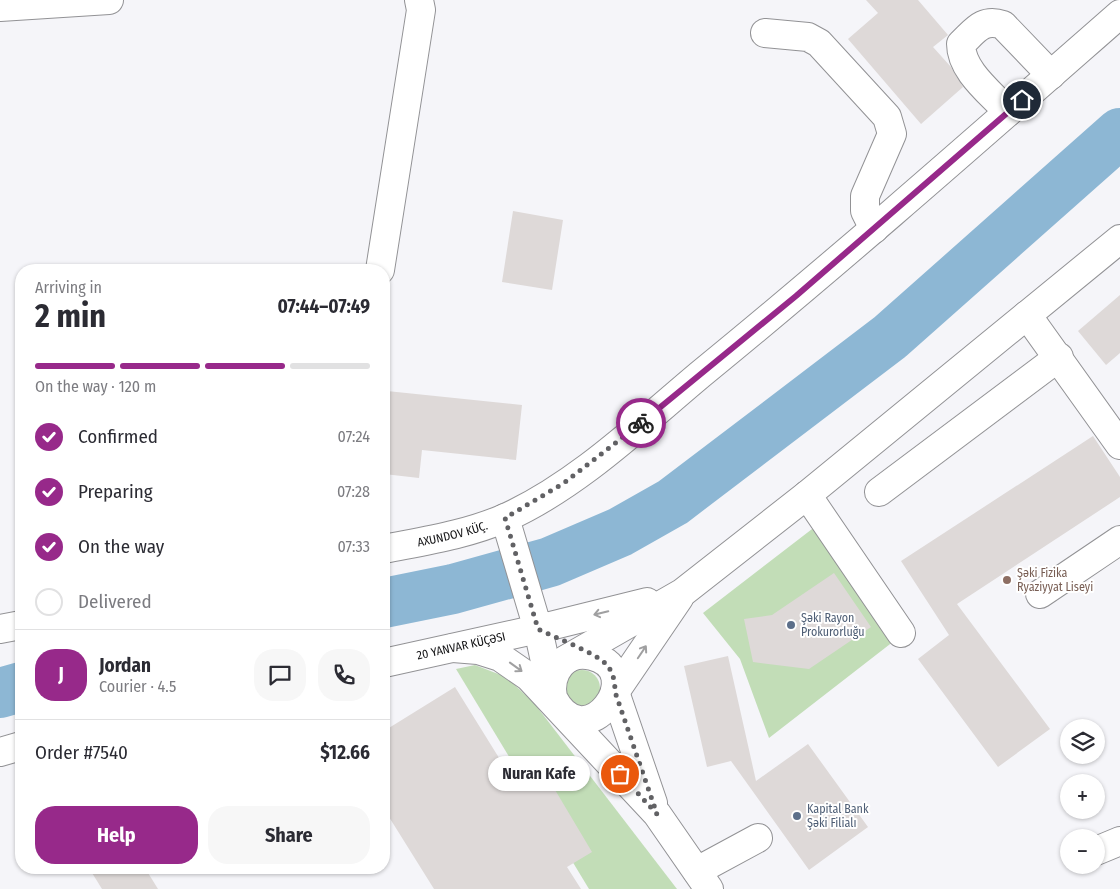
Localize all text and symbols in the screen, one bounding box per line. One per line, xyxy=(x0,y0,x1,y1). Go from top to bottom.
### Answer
pin xyxy=(1001,79,1043,121)
icon: home xyxy=(1008,86,1036,114)
text: Arriving in xyxy=(35,278,102,297)
text: 07:44–07:49 xyxy=(277,295,370,318)
text: 2 min xyxy=(35,297,106,335)
text: On the way · 120 m xyxy=(35,377,156,396)
courier xyxy=(616,398,666,448)
icon: bike xyxy=(627,409,655,437)
icon: check xyxy=(35,423,63,451)
text: Confirmed xyxy=(78,425,158,448)
text: 07:24 xyxy=(338,427,370,446)
icon: check xyxy=(35,478,63,506)
text: Preparing xyxy=(78,480,153,503)
text: 07:28 xyxy=(337,482,370,501)
street label: AXUNDOV KÜÇ. xyxy=(416,518,490,549)
icon: check xyxy=(35,533,63,561)
text: On the way xyxy=(78,535,164,558)
text: 07:33 xyxy=(338,537,370,556)
place label: Şəki Fizika Ryaziyyat Liseyi xyxy=(1017,566,1093,594)
marker: Şəki Fizika Ryaziyyat Liseyi xyxy=(1001,574,1013,586)
text: Delivered xyxy=(78,590,152,613)
one-way arrow xyxy=(594,609,610,618)
place label: Şəki Rayon Prokurorluğu xyxy=(801,611,865,639)
marker: Şəki Rayon Prokurorluğu xyxy=(785,619,797,631)
street label: 20 YANVAR KÜÇƏSI xyxy=(416,629,507,663)
one-way arrow xyxy=(638,645,648,659)
button: chat xyxy=(254,649,306,701)
button: phone xyxy=(318,649,370,701)
text: Jordan xyxy=(99,654,151,677)
one-way arrow xyxy=(509,662,523,672)
text: J xyxy=(58,663,64,686)
text: Courier · 4.5 xyxy=(99,677,176,696)
map controls xyxy=(1060,719,1105,874)
button: layers xyxy=(1060,719,1105,764)
text: Order #7540 xyxy=(35,741,128,764)
text: $12.66 xyxy=(320,741,370,764)
pin xyxy=(599,753,641,795)
callout: Nuran Kafe xyxy=(488,756,590,792)
icon: bag xyxy=(606,760,634,788)
text: Nuran Kafe xyxy=(502,764,576,783)
button: + xyxy=(1060,774,1105,819)
place label: Kapital Bank Şəki Filialı xyxy=(807,802,869,830)
button: Help xyxy=(35,806,198,864)
button: Share xyxy=(208,806,370,864)
marker: Kapital Bank Şəki Filialı xyxy=(791,810,803,822)
button: − xyxy=(1060,829,1105,874)

